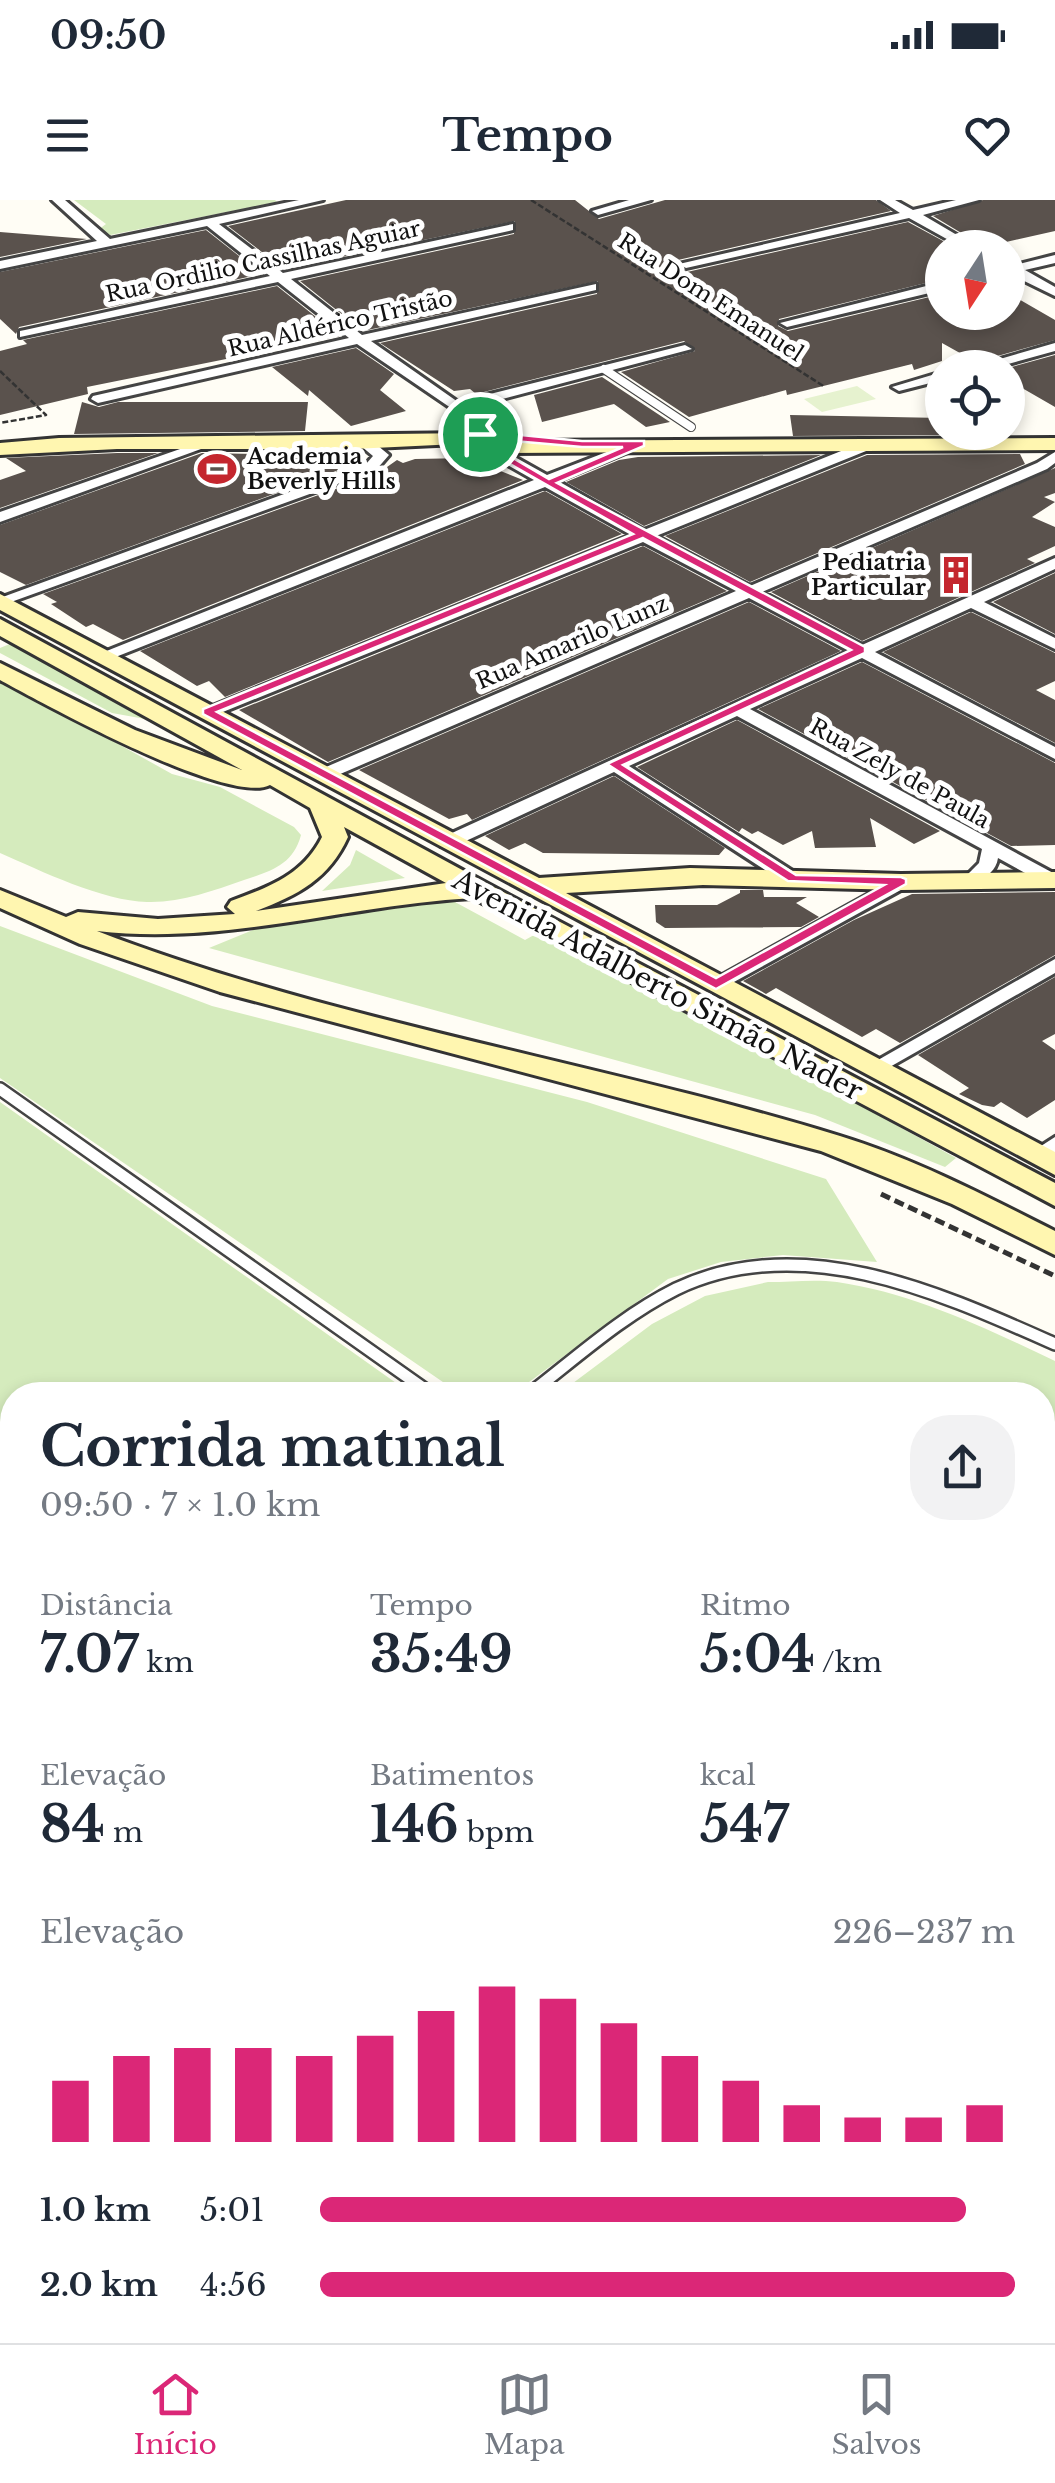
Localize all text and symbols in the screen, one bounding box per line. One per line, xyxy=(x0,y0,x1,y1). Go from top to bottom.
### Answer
text: 09:50 xyxy=(50,12,166,59)
text: Tempo xyxy=(442,107,613,163)
icon: menu xyxy=(40,108,95,163)
icon: heart xyxy=(960,108,1015,163)
street label: Rua Ordilio Cassilhas Aguiar xyxy=(103,215,424,308)
street label: Rua Dom Emanuel xyxy=(613,227,808,367)
north arrow xyxy=(925,230,1025,330)
map controls xyxy=(925,230,1025,450)
street label: Rua Aldérico Tristão xyxy=(225,284,455,362)
button: locate xyxy=(925,350,1025,450)
pin xyxy=(438,392,523,477)
icon: arrive xyxy=(453,407,508,462)
place label: Academia Beverly Hills xyxy=(246,443,396,495)
sports icon: Academia Beverly Hills xyxy=(196,448,238,490)
place label: Pediatria Particular xyxy=(811,549,926,601)
building icon: Pediatria Particular xyxy=(935,554,977,596)
street label: Rua Amarilo Lunz xyxy=(472,590,672,695)
street label: Rua Zely de Paula xyxy=(805,713,995,834)
street label: Avenida Adalberto Simão Nader xyxy=(446,862,869,1109)
text: Corrida matinal xyxy=(40,1413,505,1481)
button: share xyxy=(910,1415,1015,1520)
text: 09:50 · 7 × 1.0 km xyxy=(40,1485,320,1525)
text: Distância xyxy=(40,1588,172,1623)
text: Tempo xyxy=(370,1588,473,1623)
text: Ritmo xyxy=(700,1588,791,1623)
text: 7.07 xyxy=(40,1623,139,1686)
text: 35:49 xyxy=(370,1623,513,1686)
text: 5:04 xyxy=(700,1623,815,1686)
text: km xyxy=(139,1645,194,1680)
text: /km xyxy=(815,1645,882,1680)
text: Elevação xyxy=(40,1758,166,1793)
text: Batimentos xyxy=(370,1758,534,1793)
text: kcal xyxy=(700,1758,756,1793)
text: 84 xyxy=(40,1793,105,1856)
text: 146 xyxy=(370,1793,459,1856)
text: 547 xyxy=(700,1793,789,1856)
text: m xyxy=(105,1815,143,1850)
text: bpm xyxy=(459,1815,534,1850)
text: Elevação xyxy=(40,1912,184,1952)
text: 226–237 m xyxy=(833,1912,1015,1952)
text: 1.0 km xyxy=(40,2190,151,2230)
text: 5:01 xyxy=(200,2190,264,2230)
text: 2.0 km xyxy=(40,2265,158,2305)
text: 4:56 xyxy=(200,2265,267,2305)
tab: Início xyxy=(134,2367,217,2462)
tab: Mapa xyxy=(484,2367,564,2462)
tab: Salvos xyxy=(831,2367,921,2462)

